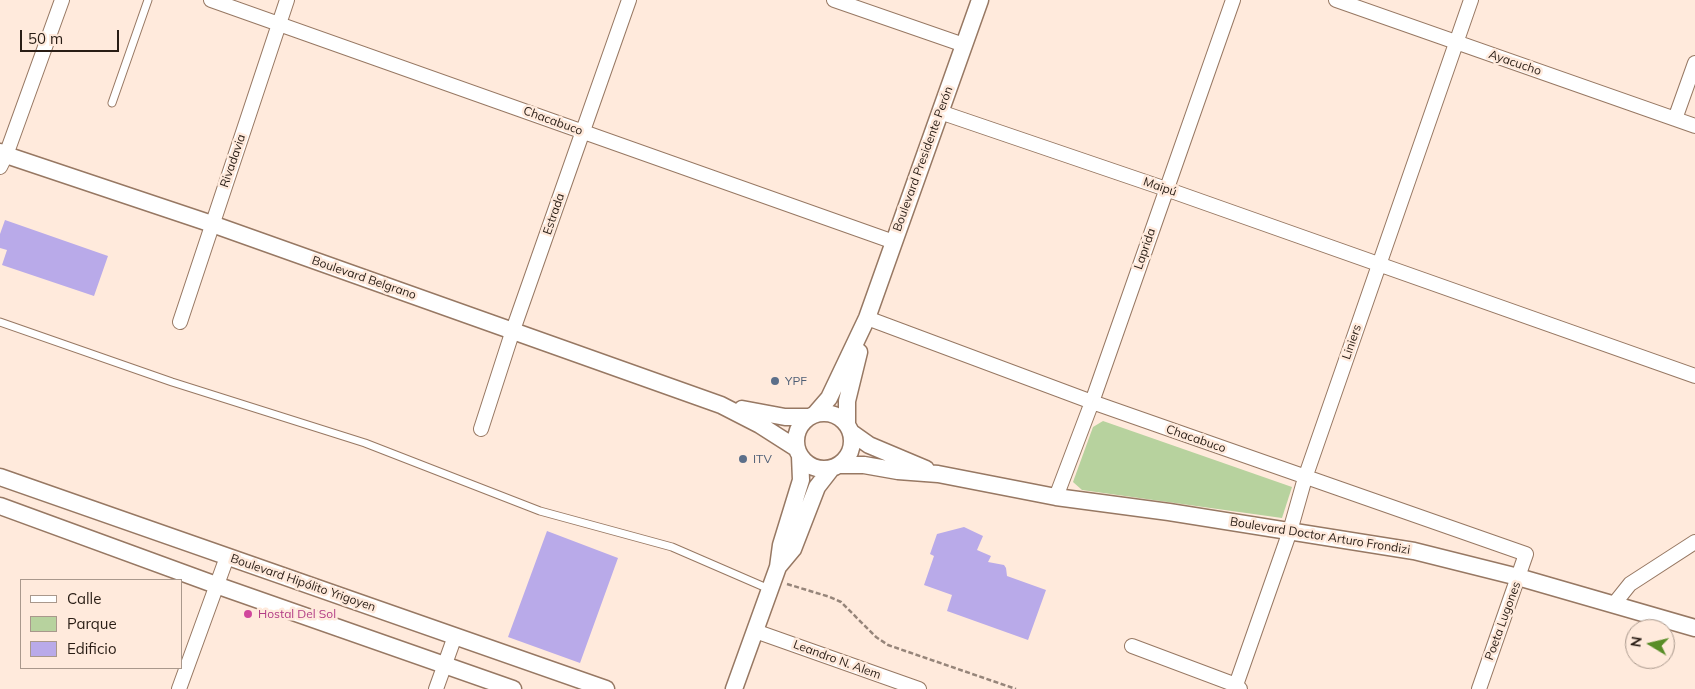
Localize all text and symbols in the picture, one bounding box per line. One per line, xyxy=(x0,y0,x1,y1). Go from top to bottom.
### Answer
scale bar xyxy=(22,20,121,52)
text: 50 m xyxy=(28,29,63,48)
street label: Ayacucho xyxy=(1487,47,1543,79)
street label: Boulevard Presidente Perón xyxy=(890,84,956,234)
street label: Chacabuco xyxy=(521,104,585,138)
street label: Rivadavia xyxy=(217,132,249,190)
street label: Maipú xyxy=(1141,175,1179,199)
street label: Estrada xyxy=(540,191,568,237)
street label: Laprida xyxy=(1131,227,1159,271)
street label: Boulevard Belgrano xyxy=(310,253,418,303)
street label: Liniers xyxy=(1339,323,1365,361)
place label: YPF xyxy=(785,374,807,388)
marker: YPF xyxy=(769,375,781,387)
street label: Chacabuco xyxy=(1164,422,1228,456)
place label: ITV xyxy=(753,452,772,466)
marker: ITV xyxy=(737,453,749,465)
street label: Boulevard Doctor Arturo Frondizi xyxy=(1229,515,1411,557)
street label: Boulevard Hipólito Yrigoyen xyxy=(228,551,378,615)
legend xyxy=(20,579,182,669)
street label: Poeta Lugones xyxy=(1482,580,1524,662)
text: Calle xyxy=(67,589,101,608)
place label: Hostal Del Sol xyxy=(258,607,336,621)
marker: Hostal Del Sol xyxy=(242,608,254,620)
text: Parque xyxy=(67,614,117,633)
north arrow xyxy=(1625,619,1675,669)
text: N xyxy=(1626,635,1646,648)
street label: Leandro N. Alem xyxy=(791,637,883,683)
text: Edificio xyxy=(67,639,117,658)

